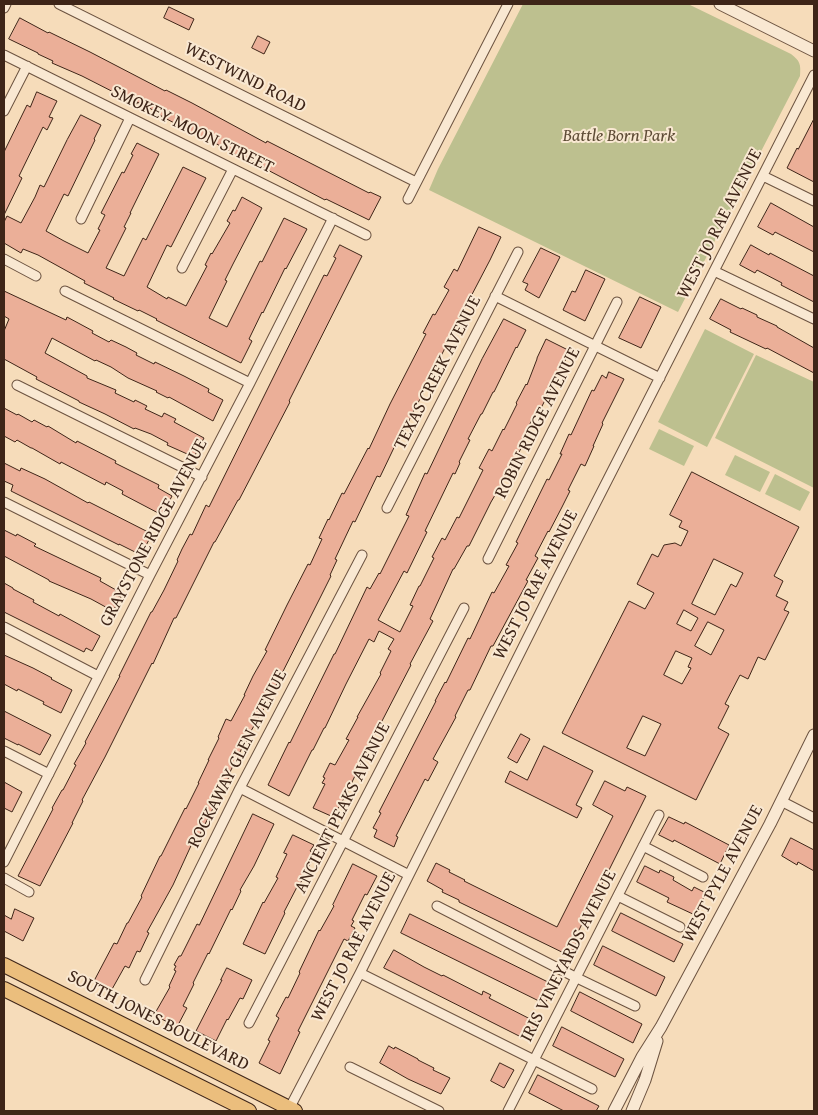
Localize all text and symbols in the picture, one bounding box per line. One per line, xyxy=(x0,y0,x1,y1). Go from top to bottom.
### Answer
street label: WESTWIND ROAD xyxy=(181,38,309,118)
street label: SMOKEY MOON STREET xyxy=(107,81,277,179)
park label: Battle Born Park xyxy=(563,125,675,147)
street label: WEST JO RAE AVENUE xyxy=(673,145,767,303)
street label: TEXAS CREEK AVENUE xyxy=(390,292,486,454)
street label: ROBIN RIDGE AVENUE xyxy=(491,344,585,502)
street label: GRAYSTONE RIDGE AVENUE xyxy=(95,436,213,630)
street label: WEST JO RAE AVENUE xyxy=(489,506,583,664)
street label: ROCKAWAY GLEN AVENUE xyxy=(184,666,292,852)
street label: ANCIENT PEAKS AVENUE xyxy=(290,719,396,897)
street label: WEST PYLE AVENUE xyxy=(678,802,768,946)
street label: IRIS VINEYARDS AVENUE xyxy=(516,867,622,1045)
street label: WEST JO RAE AVENUE xyxy=(307,868,401,1026)
street label: SOUTH JONES BOULEVARD xyxy=(64,966,252,1076)

